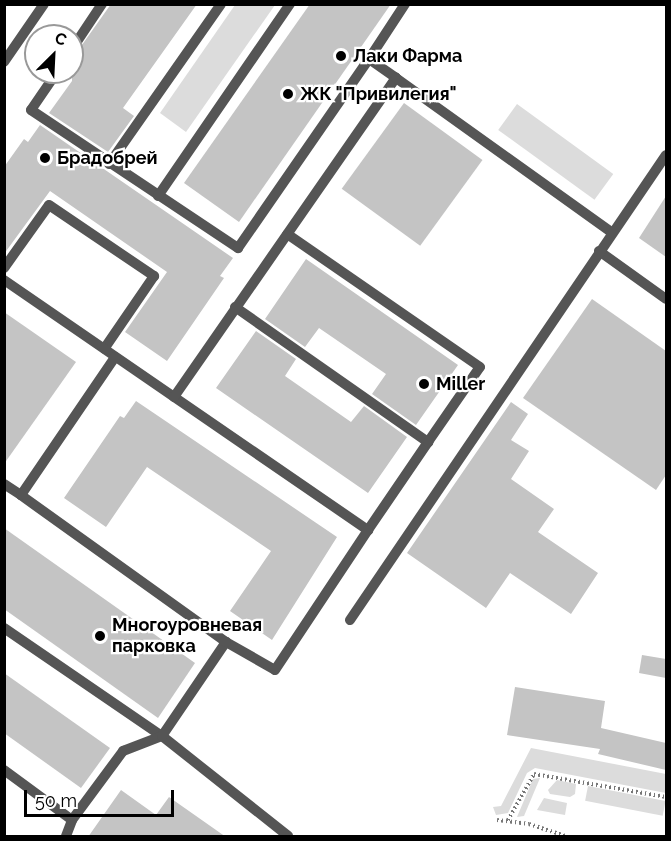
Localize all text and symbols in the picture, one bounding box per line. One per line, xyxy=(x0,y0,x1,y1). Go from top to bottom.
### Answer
north arrow xyxy=(24,24,84,84)
text: С xyxy=(52,28,70,50)
place label: Лаки Фарма xyxy=(353,45,462,67)
marker: Лаки Фарма xyxy=(334,49,348,63)
place label: ЖК "Привилегия" xyxy=(300,83,457,105)
marker: ЖК "Привилегия" xyxy=(281,87,295,101)
place label: Брадобрей xyxy=(57,147,157,169)
marker: Брадобрей xyxy=(38,151,52,165)
place label: Miller xyxy=(436,373,485,395)
marker: Miller xyxy=(417,377,431,391)
place label: Многоуровневая парковка xyxy=(112,615,262,658)
marker: Многоуровневая парковка xyxy=(93,629,107,643)
scale bar xyxy=(27,778,177,816)
text: 50 m xyxy=(35,790,77,811)

